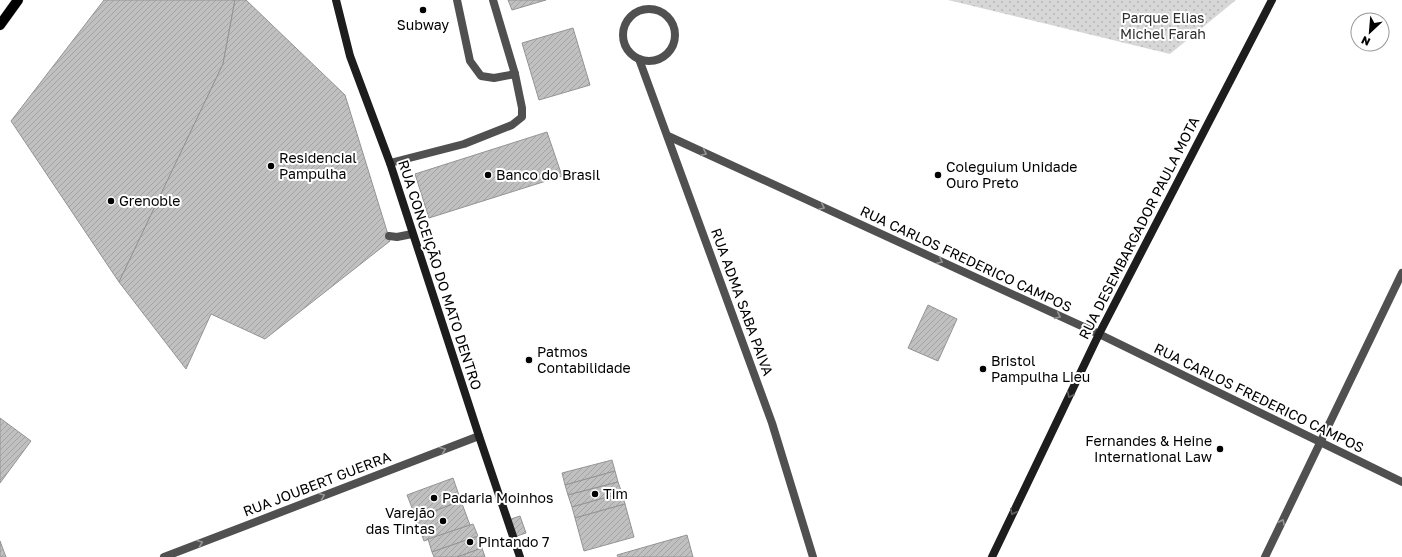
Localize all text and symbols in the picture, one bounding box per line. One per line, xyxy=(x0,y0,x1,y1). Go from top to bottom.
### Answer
marker: Subway xyxy=(418,5,428,15)
park label: Parque Elias Michel Farah xyxy=(1120,9,1206,42)
north arrow xyxy=(1350,12,1390,52)
place label: Subway xyxy=(397,16,449,33)
text: N xyxy=(1359,34,1372,49)
street label: RUA DESEMBARGADOR PAULA MOTA xyxy=(1075,113,1203,342)
one-way arrow xyxy=(699,148,707,156)
place label: Residencial Pampulha xyxy=(279,149,357,182)
street label: RUA CONCEIÇÃO DO MATO DENTRO xyxy=(395,158,486,392)
place label: Coleguium Unidade Ouro Preto xyxy=(946,158,1077,191)
marker: Residencial Pampulha xyxy=(266,161,276,171)
place label: Banco do Brasil xyxy=(496,166,600,183)
marker: Banco do Brasil xyxy=(483,170,493,180)
marker: Coleguium Unidade Ouro Preto xyxy=(933,170,943,180)
place label: Grenoble xyxy=(119,192,180,209)
marker: Grenoble xyxy=(106,196,116,206)
one-way arrow xyxy=(818,202,825,210)
street label: RUA CARLOS FREDERICO CAMPOS xyxy=(858,202,1075,315)
street label: RUA ADMA SABA PAIVA xyxy=(708,226,777,378)
one-way arrow xyxy=(936,256,943,264)
one-way arrow xyxy=(1054,311,1061,319)
street label: RUA CARLOS FREDERICO CAMPOS xyxy=(1151,339,1367,456)
place label: Patmos Contabilidade xyxy=(537,343,631,376)
place label: Bristol Pampulha Lieu xyxy=(991,352,1090,385)
marker: Patmos Contabilidade xyxy=(524,355,534,365)
marker: Bristol Pampulha Lieu xyxy=(978,364,988,374)
one-way arrow xyxy=(1067,390,1075,398)
place label: Fernandes & Heine International Law xyxy=(1085,432,1212,465)
marker: Fernandes & Heine International Law xyxy=(1215,444,1225,454)
one-way arrow xyxy=(440,446,447,454)
street label: RUA JOUBERT GUERRA xyxy=(241,447,394,520)
place label: Tim xyxy=(603,485,628,502)
place label: Padaria Moinhos xyxy=(442,489,553,506)
marker: Tim xyxy=(590,489,600,499)
one-way arrow xyxy=(318,493,325,501)
marker: Padaria Moinhos xyxy=(429,493,439,503)
place label: Varejão das Tintas xyxy=(366,504,435,537)
one-way arrow xyxy=(1011,508,1018,515)
marker: Varejão das Tintas xyxy=(438,516,448,526)
one-way arrow xyxy=(1277,519,1285,526)
place label: Pintando 7 xyxy=(478,533,549,550)
marker: Pintando 7 xyxy=(465,537,475,547)
one-way arrow xyxy=(197,540,204,548)

